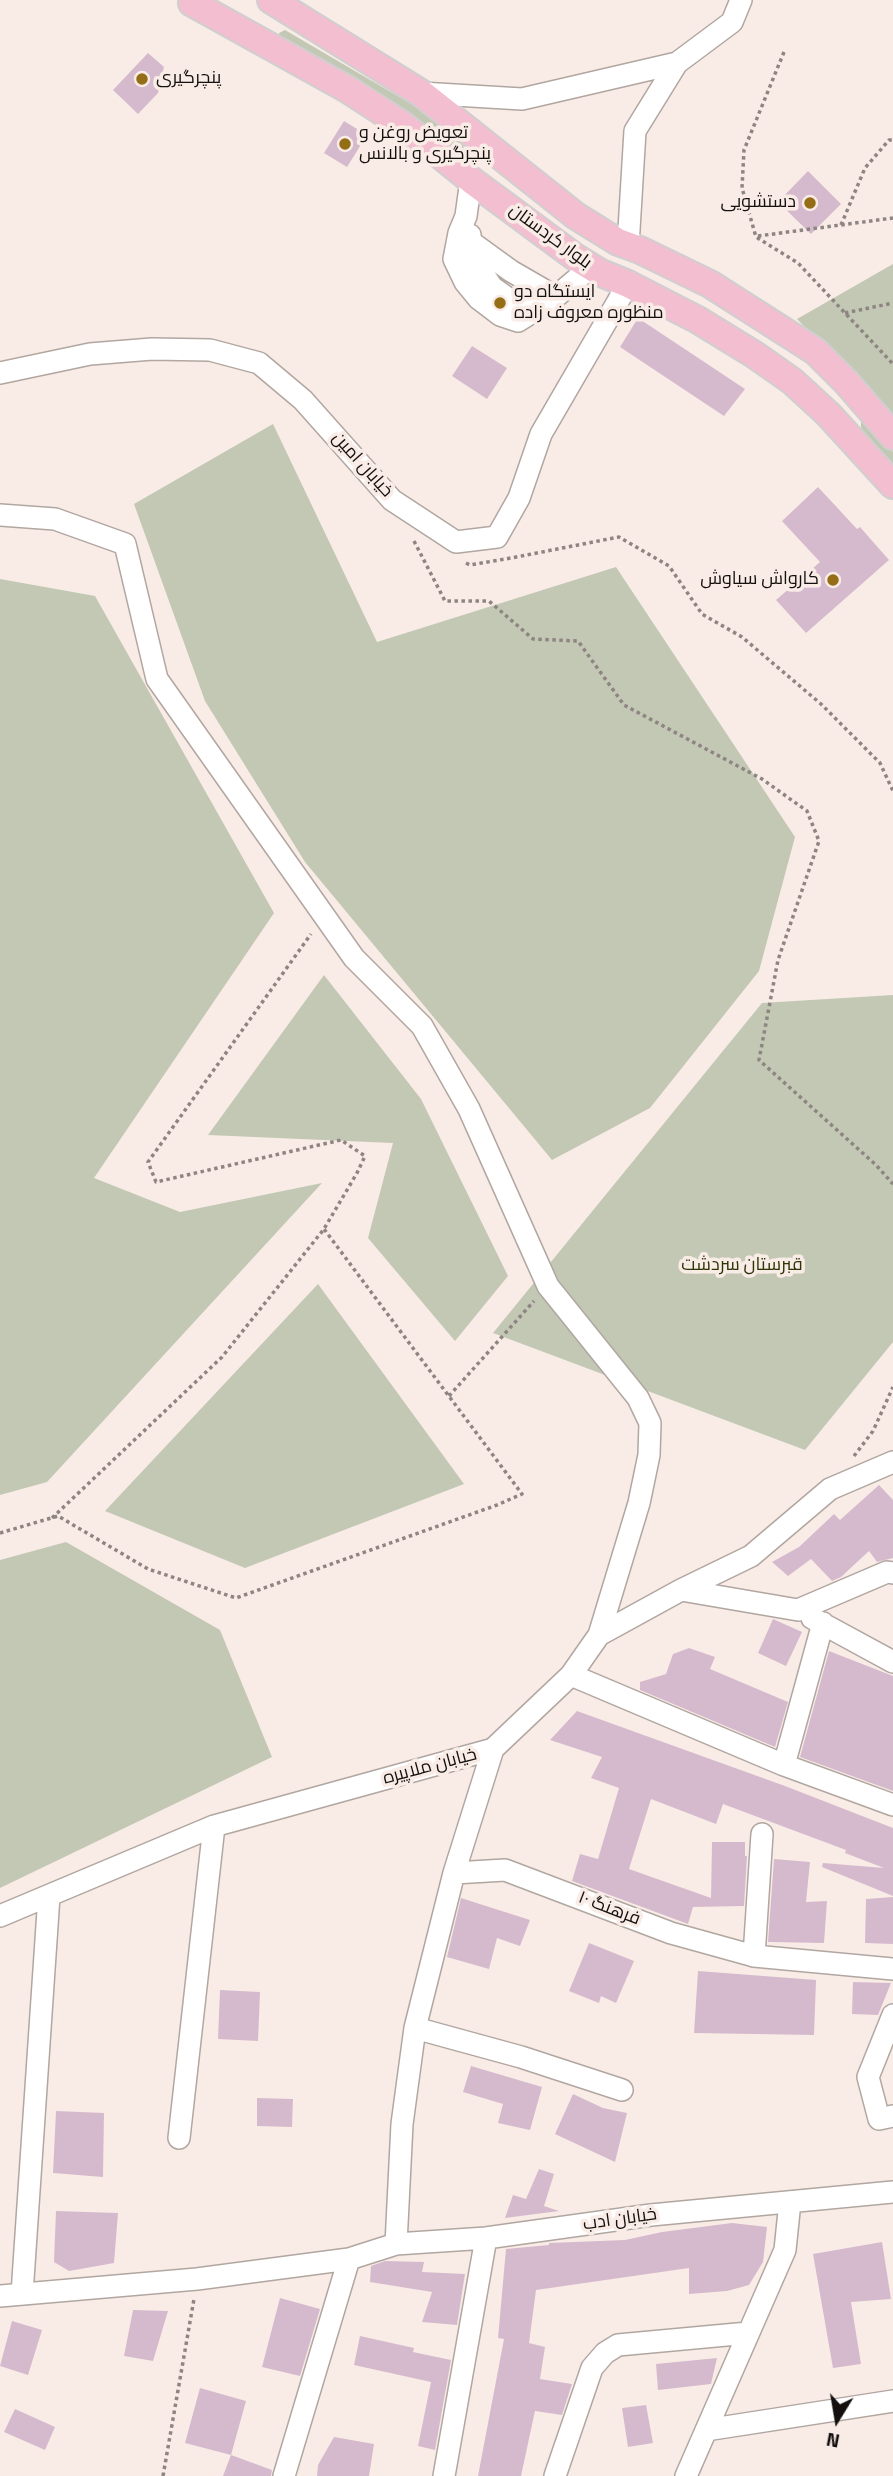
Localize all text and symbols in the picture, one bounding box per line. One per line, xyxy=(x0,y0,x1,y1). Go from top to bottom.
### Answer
place label: پنچرگیری xyxy=(156,68,221,90)
marker: پنچرگیری xyxy=(134,71,150,87)
place label: تعویض روغن و پنچرگیری و بالانس xyxy=(359,123,491,166)
marker: تعویض روغن و پنچرگیری و بالانس xyxy=(337,136,353,152)
place label: دستشویی xyxy=(721,192,796,214)
marker: دستشویی xyxy=(802,195,818,211)
street label: بلوار کردستان xyxy=(504,200,596,274)
place label: ایستگاه دو منظوره معروف زاده xyxy=(514,282,663,324)
marker: ایستگاه دو منظوره معروف زاده xyxy=(492,295,508,311)
street label: خیابان امین xyxy=(327,428,397,502)
place label: کارواش سیاوش xyxy=(700,569,819,591)
marker: کارواش سیاوش xyxy=(825,572,841,588)
park label: قبرستان سردشت xyxy=(681,1255,803,1277)
street label: خیابان ملاپیره xyxy=(381,1744,479,1790)
street label: فرهنگ ۱۰ xyxy=(575,1887,643,1931)
street label: خیابان ادب xyxy=(582,2204,658,2236)
north arrow xyxy=(802,2385,872,2455)
text: N xyxy=(824,2426,842,2457)

